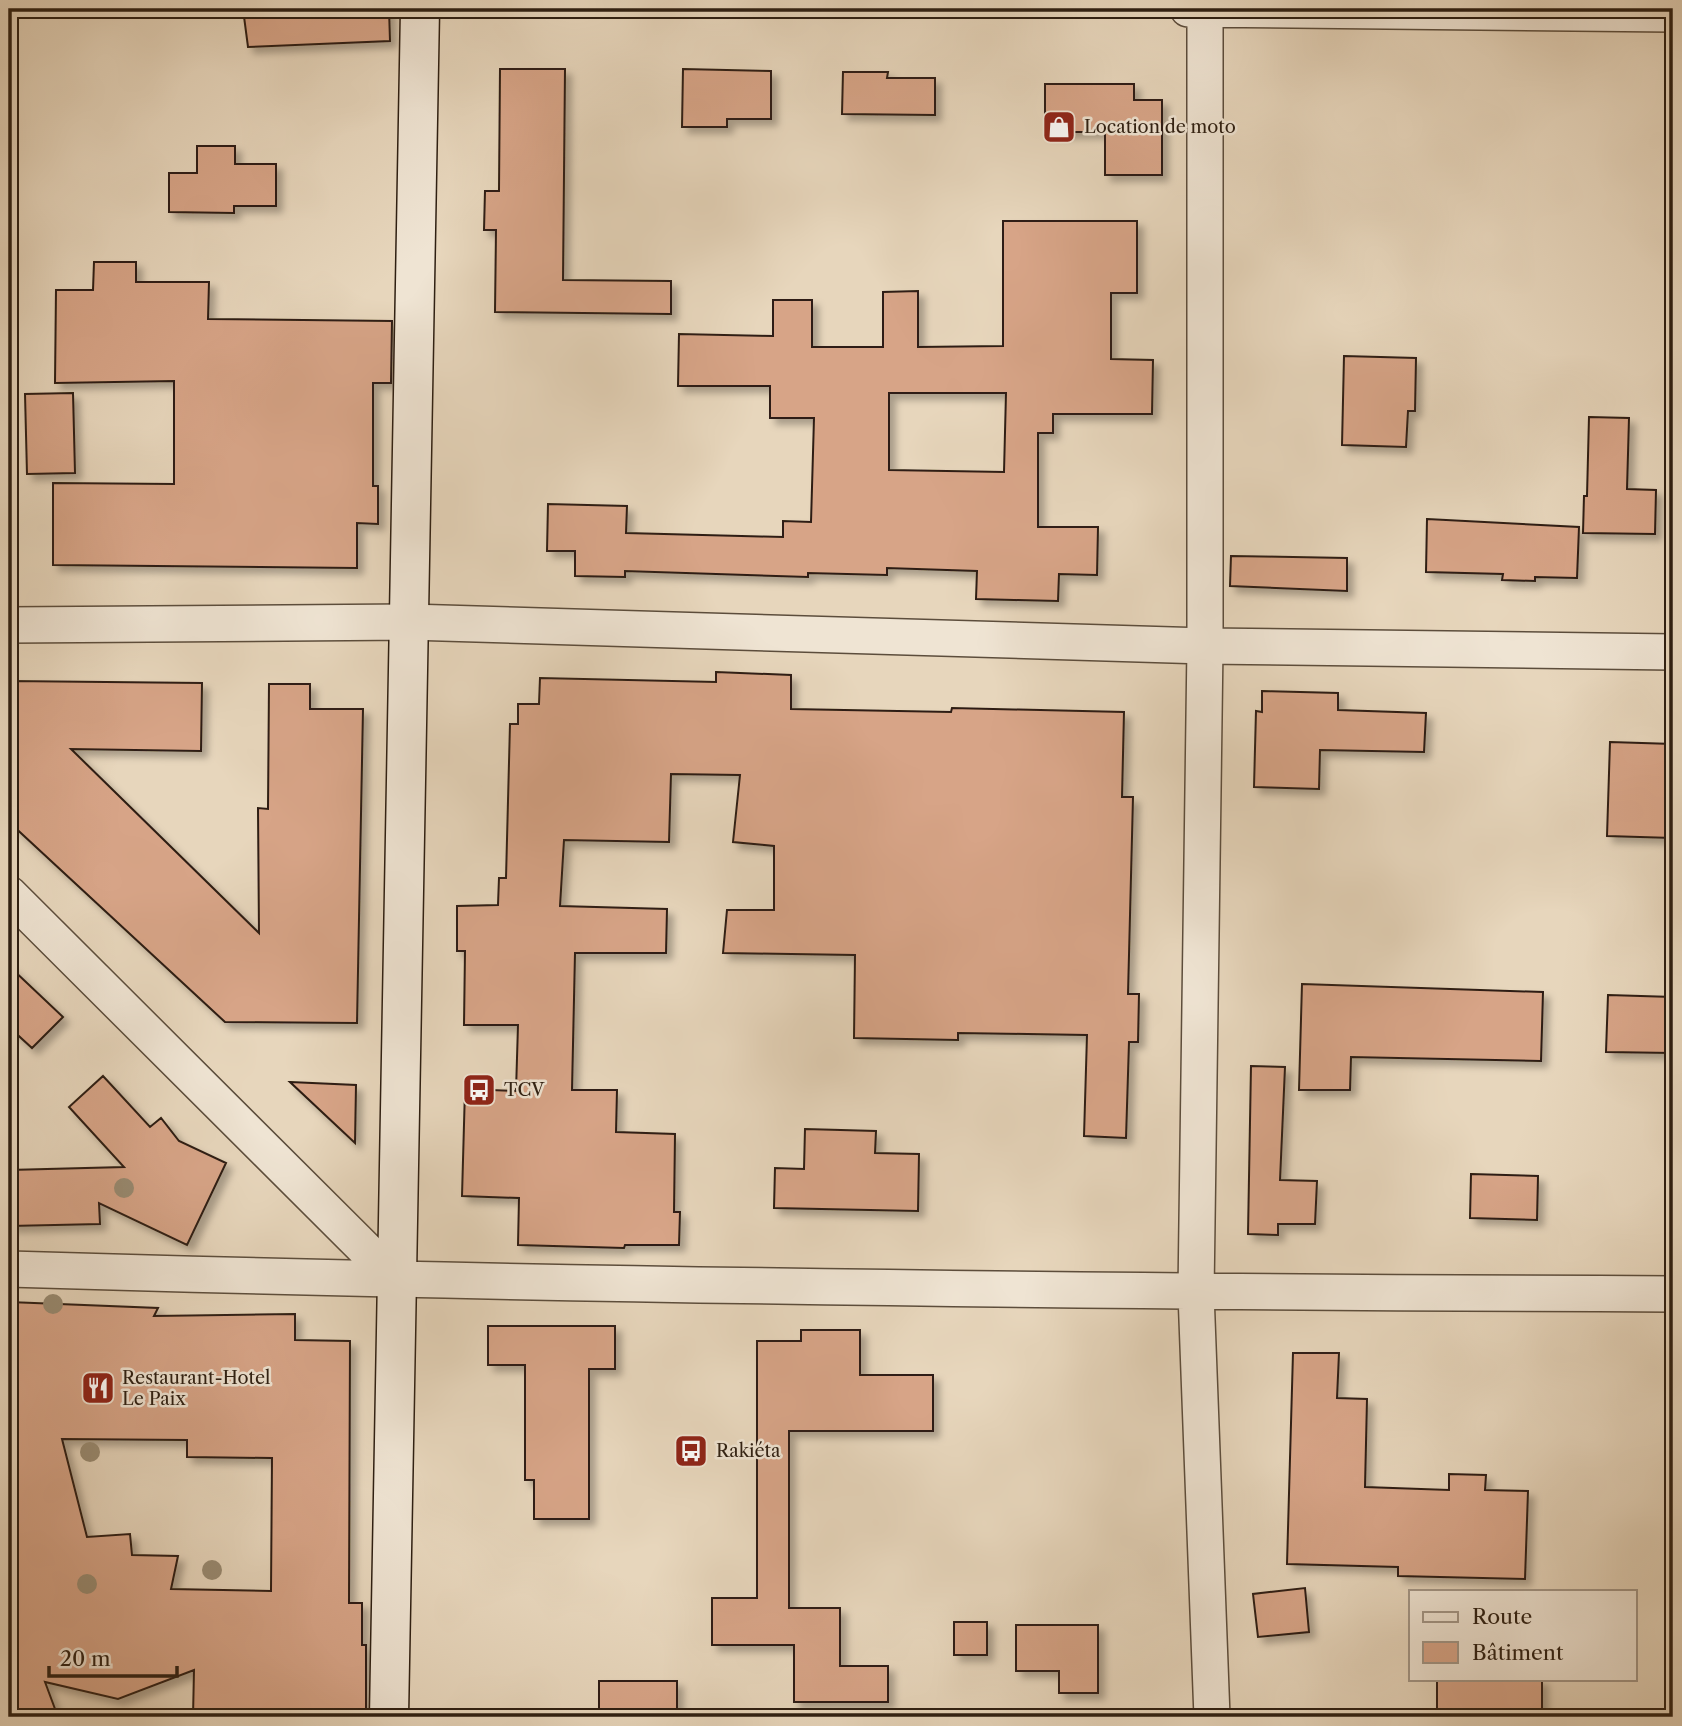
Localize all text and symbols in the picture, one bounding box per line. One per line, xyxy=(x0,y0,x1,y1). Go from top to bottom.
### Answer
shop icon: Location de moto xyxy=(1040,108,1078,146)
place label: Location de moto xyxy=(1084,116,1236,138)
bus stop icon: TCV xyxy=(460,1071,498,1109)
place label: TCV xyxy=(504,1079,545,1101)
place label: Restaurant-Hotel Le Paix xyxy=(122,1367,270,1410)
restaurant icon: Restaurant-Hotel Le Paix xyxy=(79,1369,117,1407)
bus stop icon: Rakiéta xyxy=(672,1432,710,1470)
place label: Rakiéta xyxy=(716,1440,781,1462)
legend xyxy=(1409,1590,1636,1680)
text: Route xyxy=(1472,1604,1532,1629)
scale bar xyxy=(49,1635,177,1679)
text: Bâtiment xyxy=(1472,1640,1564,1665)
text: 20 m xyxy=(60,1646,111,1671)

